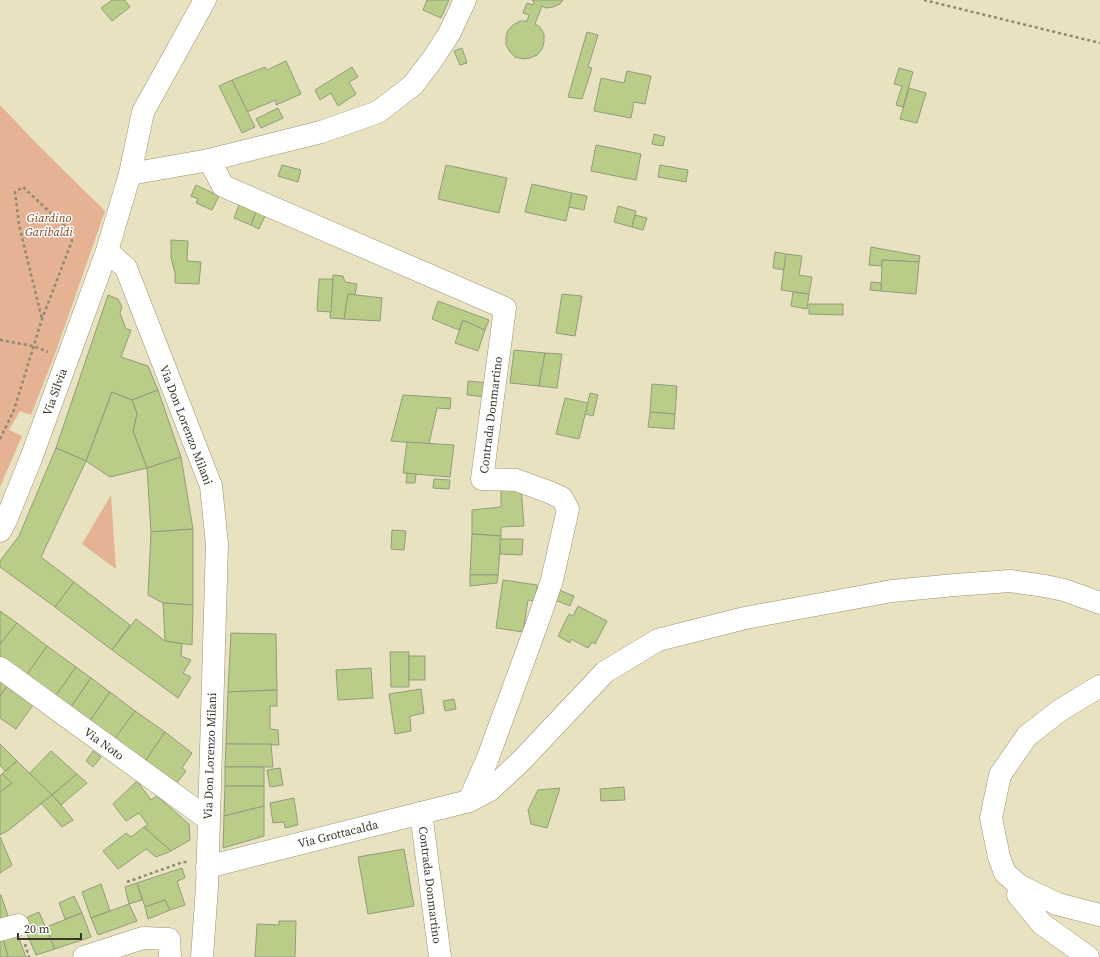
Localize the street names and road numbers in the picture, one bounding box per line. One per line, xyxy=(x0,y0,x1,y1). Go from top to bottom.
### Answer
street label: Contrada Donmartino xyxy=(476,355,506,474)
street label: Via Don Lorenzo Milani xyxy=(156,363,216,488)
street label: Via Silvia xyxy=(39,365,71,418)
street label: Via Don Lorenzo Milani xyxy=(200,692,220,820)
street label: Via Noto xyxy=(81,724,128,764)
street label: Via Grottacalda xyxy=(296,816,381,852)
street label: Contrada Donmartino xyxy=(415,826,445,945)

